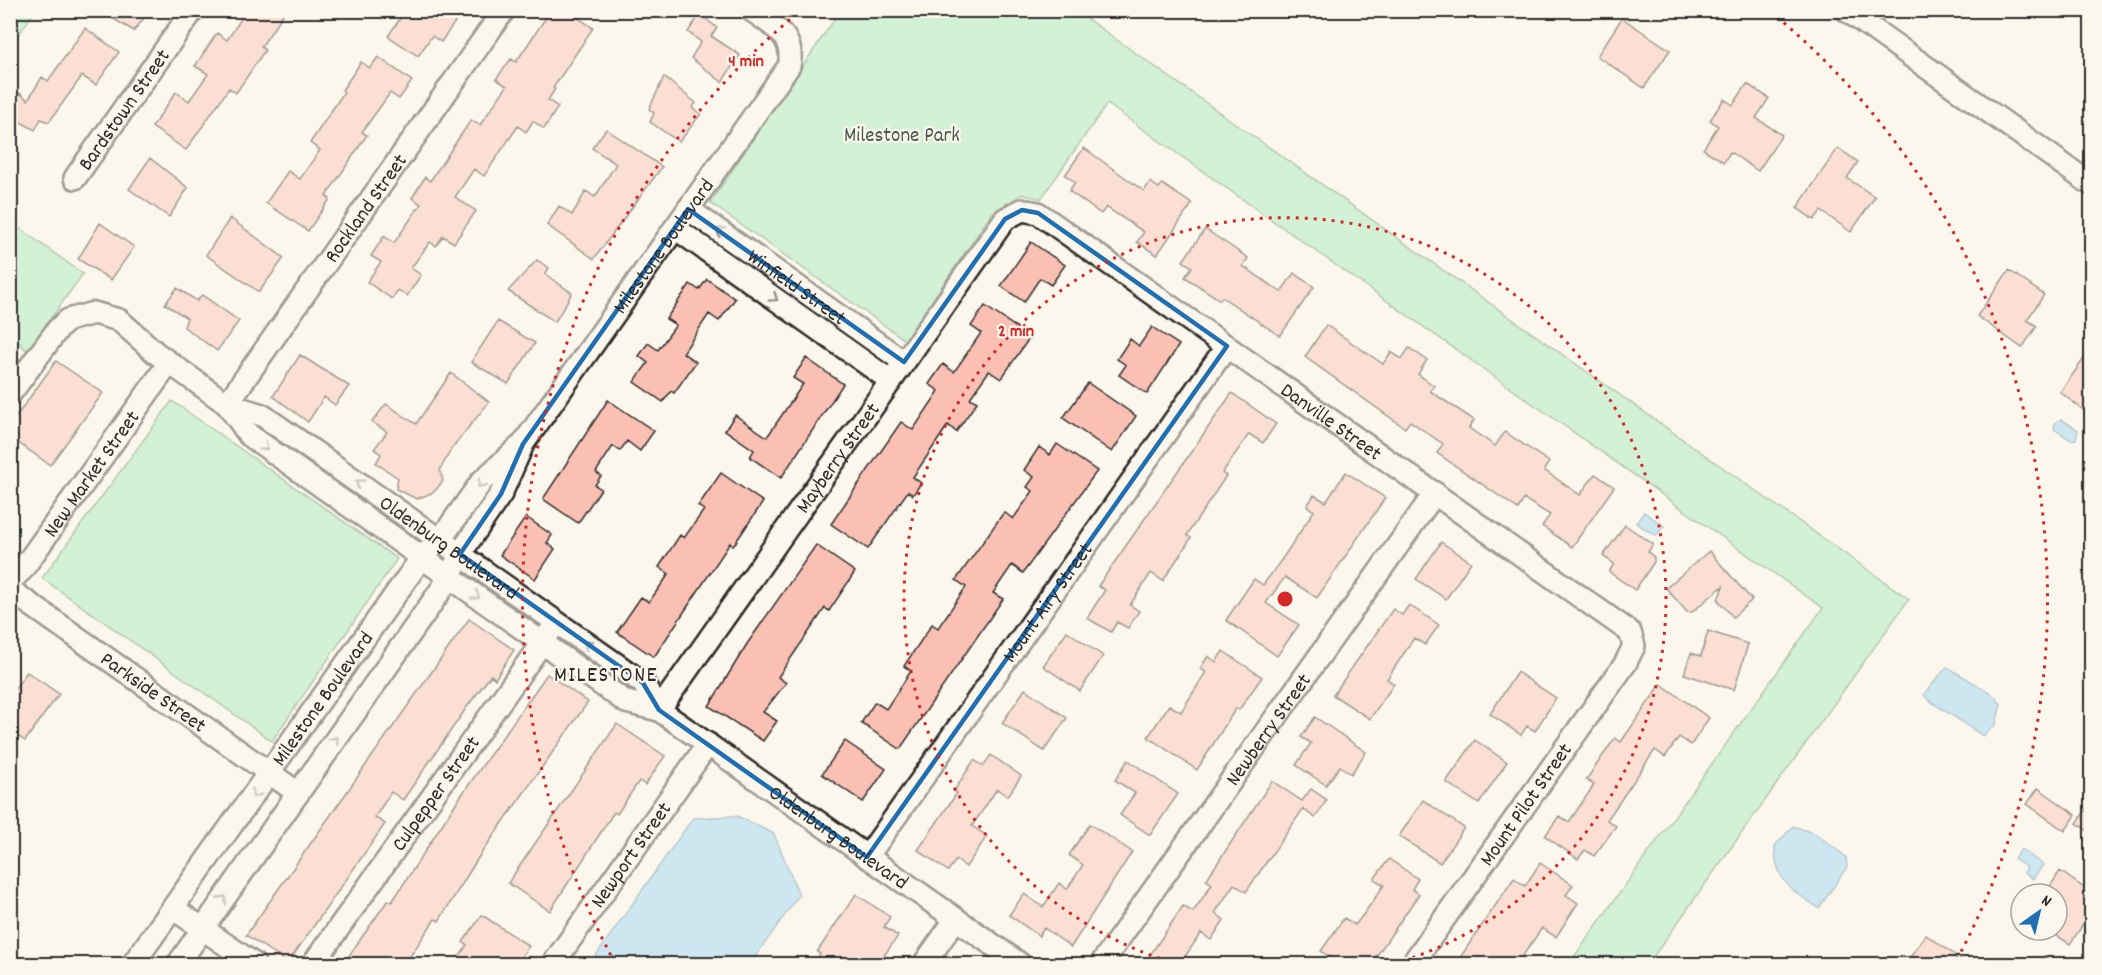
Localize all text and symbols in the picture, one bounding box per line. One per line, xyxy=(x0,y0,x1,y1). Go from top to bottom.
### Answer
street label: Bardstown Street xyxy=(72,44,179,178)
text: 4 min xyxy=(728,50,764,75)
park label: Milestone Park xyxy=(844,122,960,152)
street label: Rockland Street xyxy=(319,149,416,270)
street label: Milestone Boulevard xyxy=(607,174,723,321)
one-way arrow xyxy=(715,227,726,238)
street label: Winfield Street xyxy=(740,243,852,335)
one-way arrow xyxy=(768,291,779,302)
text: 2 min xyxy=(998,320,1034,345)
street label: Danville Street xyxy=(1273,377,1387,470)
street label: Mayberry Street xyxy=(790,398,889,521)
street label: New Market Street xyxy=(38,405,149,545)
one-way arrow xyxy=(259,440,270,451)
one-way arrow xyxy=(477,477,488,488)
one-way arrow xyxy=(354,479,365,490)
street label: Oldenburg Boulevard xyxy=(372,490,524,609)
street label: Mount Airy Street xyxy=(996,537,1102,670)
one-way arrow xyxy=(469,589,480,600)
centre of rings xyxy=(1275,589,1295,609)
street label: Milestone Boulevard xyxy=(266,626,382,773)
one-way arrow xyxy=(582,640,593,651)
street label: Parkside Street xyxy=(93,646,211,742)
district label: MILESTONE xyxy=(554,661,658,692)
street label: Newberry Street xyxy=(1220,668,1320,793)
street label: Culpepper Street xyxy=(386,731,489,859)
one-way arrow xyxy=(328,735,339,746)
street label: Mount Pilot Street xyxy=(1474,738,1581,873)
street label: Oldenburg Boulevard xyxy=(761,779,913,899)
one-way arrow xyxy=(251,787,262,798)
street label: Newport Street xyxy=(585,797,681,915)
north arrow xyxy=(2009,882,2069,942)
text: N xyxy=(2036,890,2056,913)
one-way arrow xyxy=(216,895,227,906)

